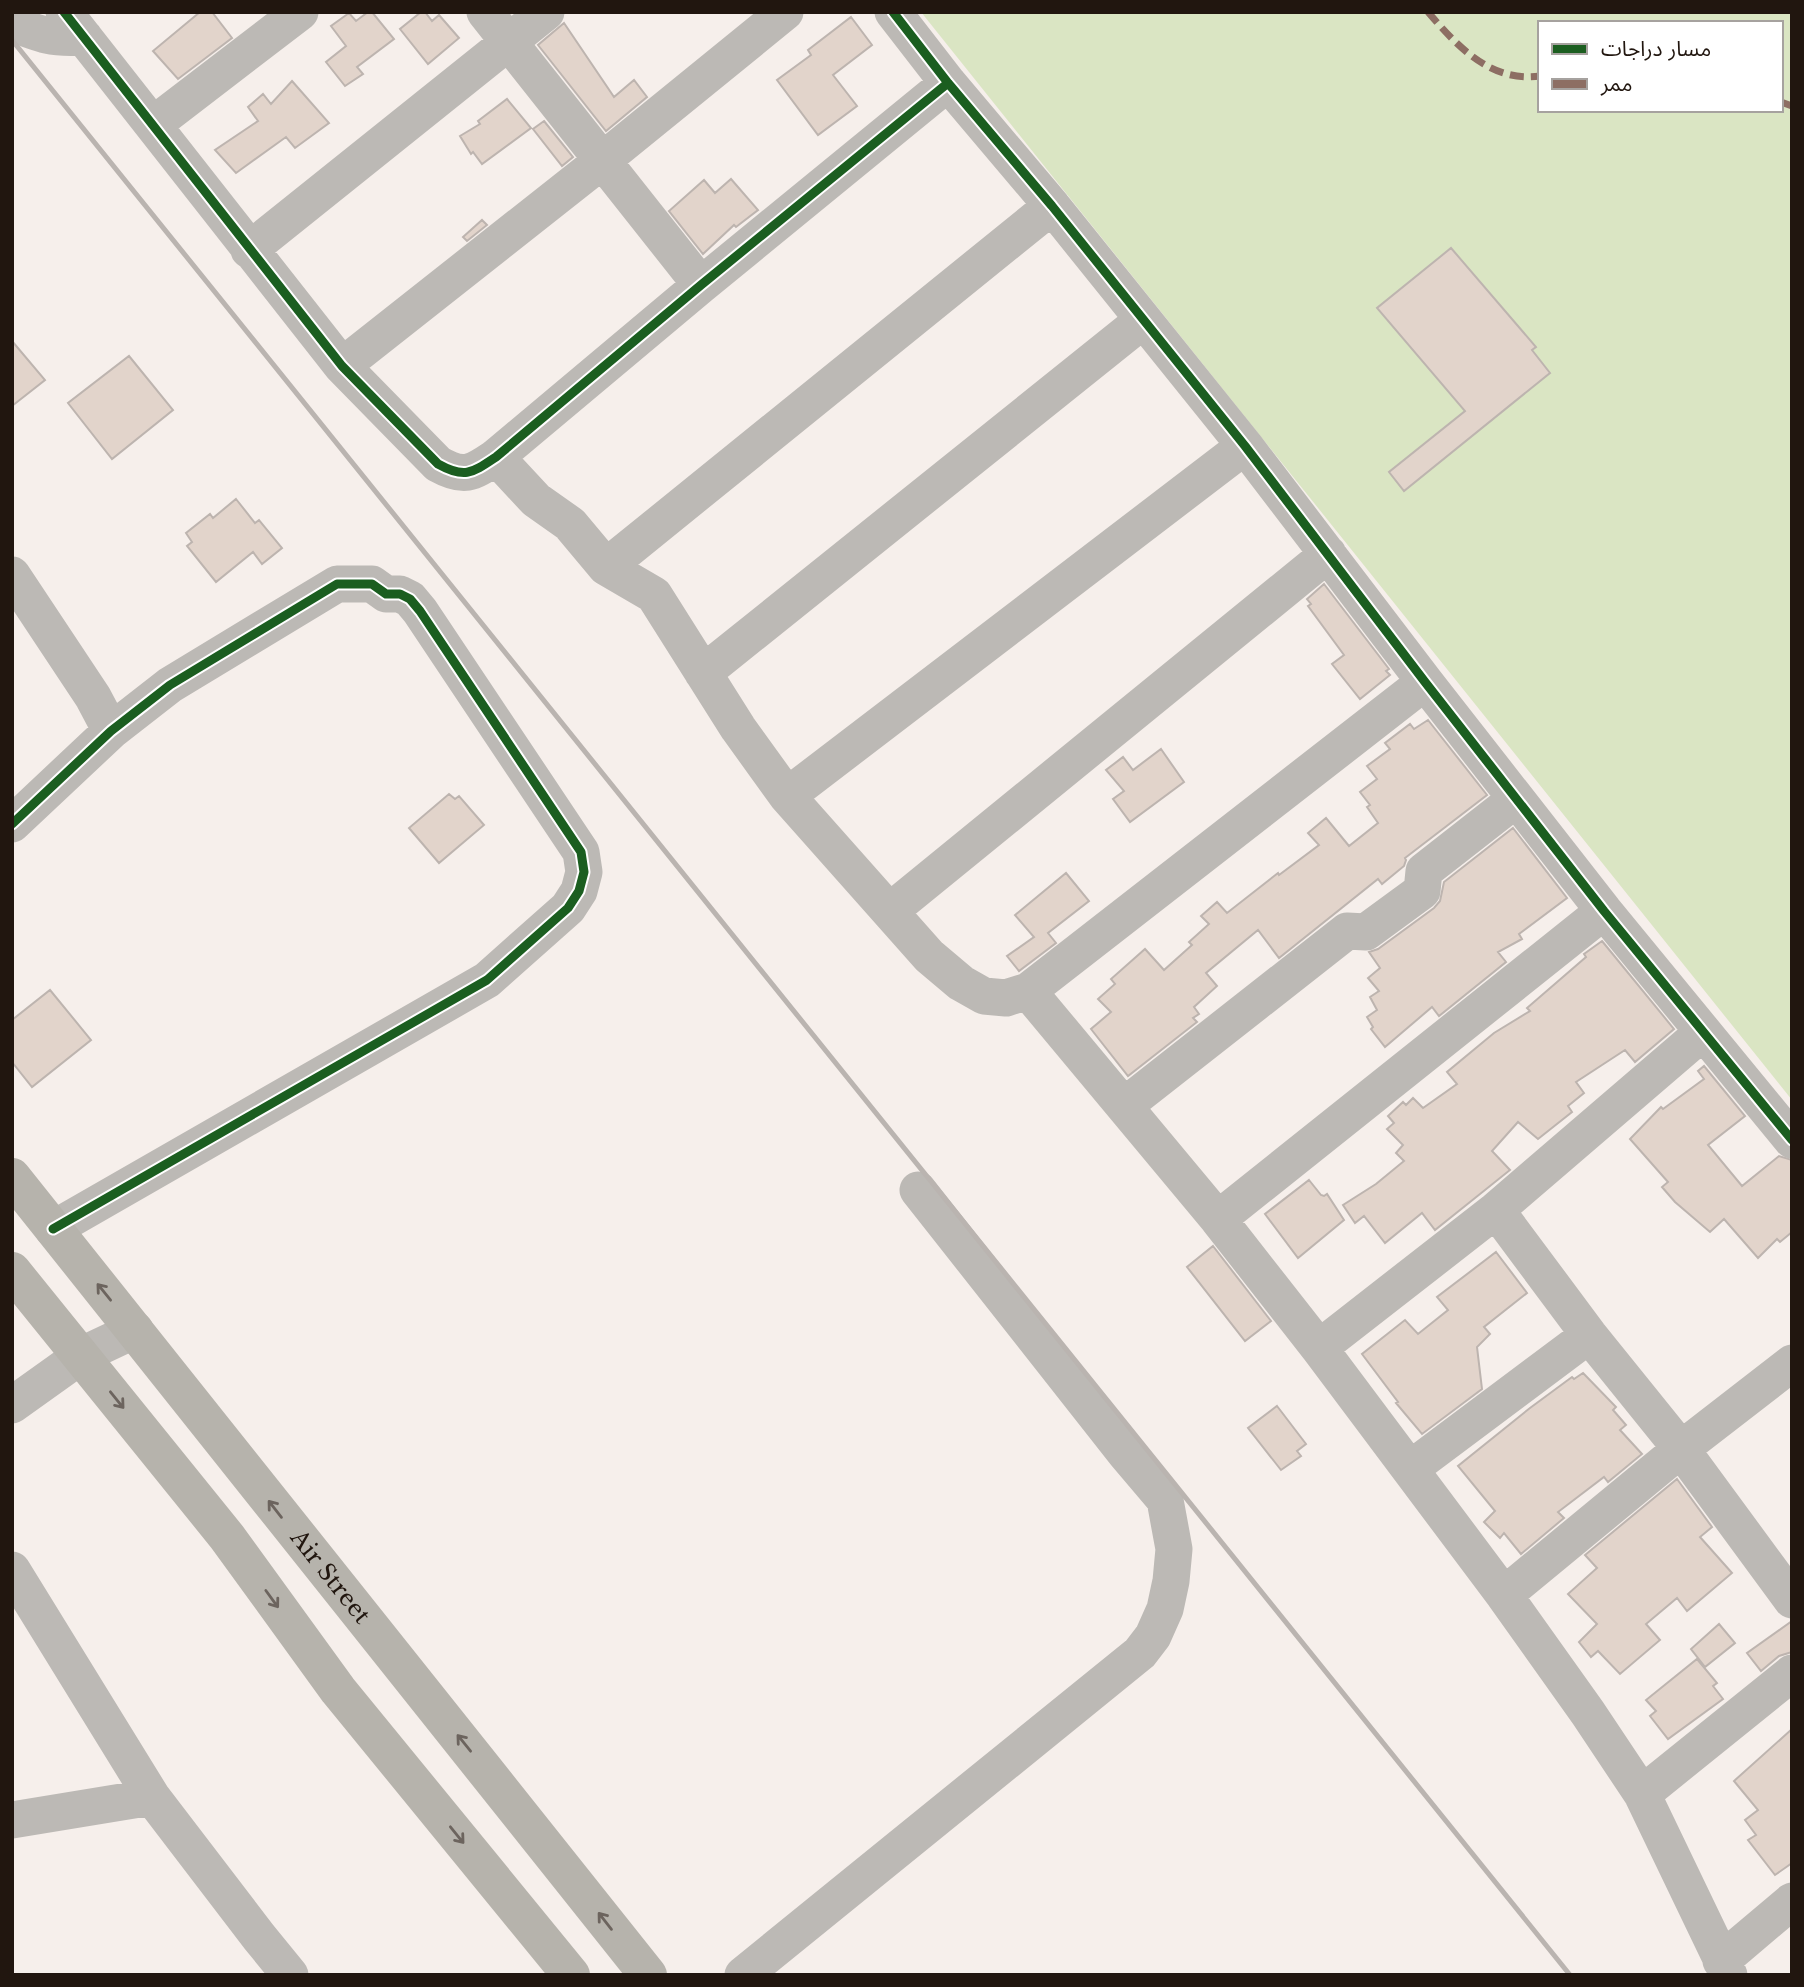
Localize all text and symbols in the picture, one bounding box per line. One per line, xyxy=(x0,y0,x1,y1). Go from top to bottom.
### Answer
legend xyxy=(1538,21,1783,112)
text: مسار دراجات xyxy=(1601,36,1711,62)
text: ممر xyxy=(1600,71,1632,97)
one-way arrow xyxy=(96,1283,112,1301)
one-way arrow xyxy=(109,1390,125,1408)
one-way arrow xyxy=(268,1500,283,1518)
street label: Air Street xyxy=(284,1523,376,1629)
one-way arrow xyxy=(264,1589,279,1608)
one-way arrow xyxy=(456,1735,471,1753)
one-way arrow xyxy=(449,1826,465,1844)
one-way arrow xyxy=(598,1913,613,1931)

